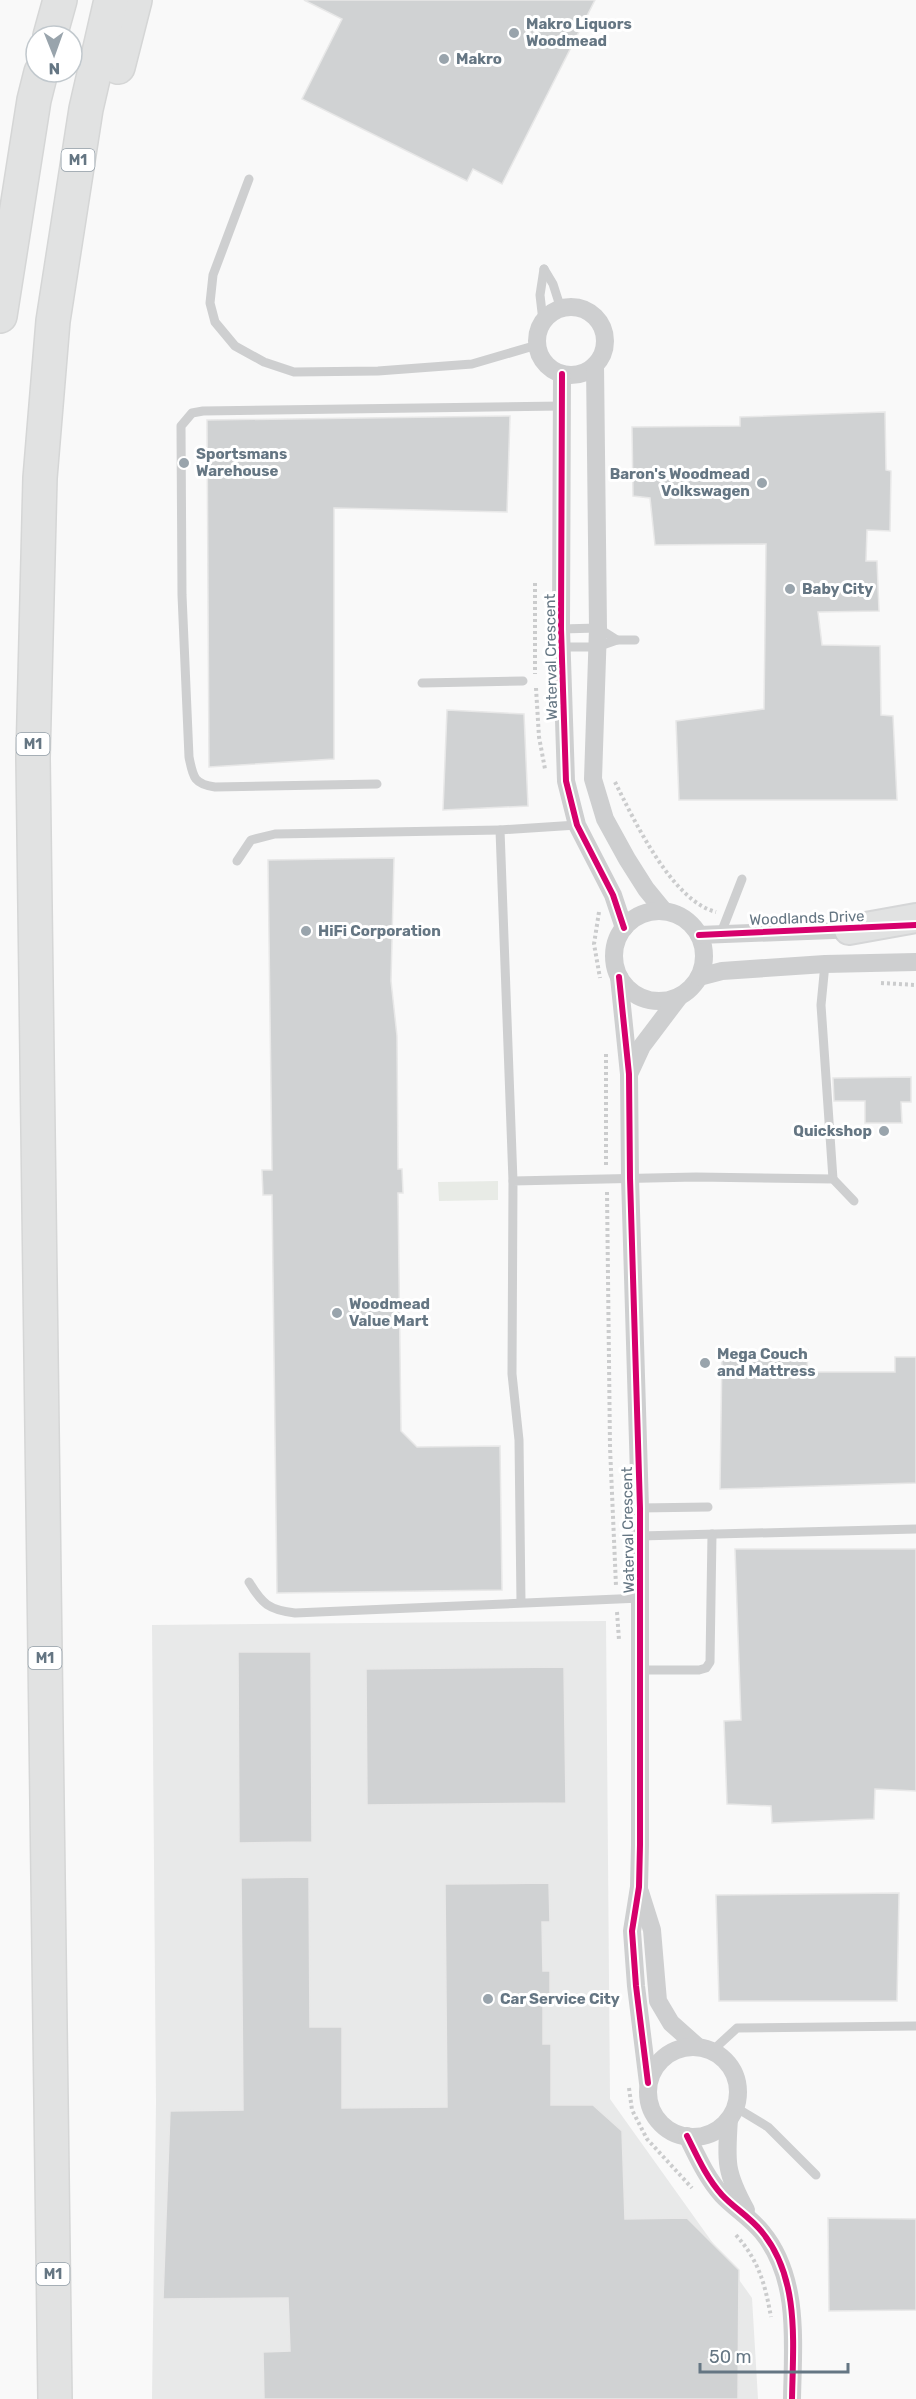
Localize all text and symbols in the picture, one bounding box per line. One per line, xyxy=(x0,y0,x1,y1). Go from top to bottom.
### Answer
place label: Makro Liquors Woodmead xyxy=(526,15,632,50)
north arrow xyxy=(24,24,84,84)
marker: Makro Liquors Woodmead xyxy=(507,26,521,40)
place label: Makro xyxy=(456,50,502,68)
marker: Makro xyxy=(437,52,451,66)
text: N xyxy=(48,59,60,78)
road number: M1 xyxy=(62,149,94,171)
place label: Sportsmans Warehouse xyxy=(196,445,287,480)
marker: Sportsmans Warehouse xyxy=(177,456,191,470)
place label: Baron's Woodmead Volkswagen xyxy=(610,465,750,500)
marker: Baron's Woodmead Volkswagen xyxy=(755,476,769,490)
place label: Baby City xyxy=(802,580,873,598)
marker: Baby City xyxy=(783,582,797,596)
street label: Waterval Crescent xyxy=(541,593,561,720)
road number: M1 xyxy=(16,733,50,755)
street label: Woodlands Drive xyxy=(749,907,865,929)
place label: HiFi Corporation xyxy=(318,922,441,940)
marker: HiFi Corporation xyxy=(299,924,313,938)
place label: Quickshop xyxy=(793,1122,872,1140)
marker: Quickshop xyxy=(877,1124,891,1138)
place label: Woodmead Value Mart xyxy=(349,1295,430,1330)
marker: Woodmead Value Mart xyxy=(330,1306,344,1320)
place label: Mega Couch and Mattress xyxy=(717,1345,816,1380)
marker: Mega Couch and Mattress xyxy=(698,1356,712,1370)
street label: Waterval Crescent xyxy=(618,1466,638,1593)
road number: M1 xyxy=(28,1647,62,1669)
place label: Car Service City xyxy=(500,1990,620,2008)
marker: Car Service City xyxy=(481,1992,495,2006)
road number: M1 xyxy=(36,2263,70,2285)
scale bar xyxy=(700,2336,848,2374)
text: 50 m xyxy=(709,2346,752,2368)

